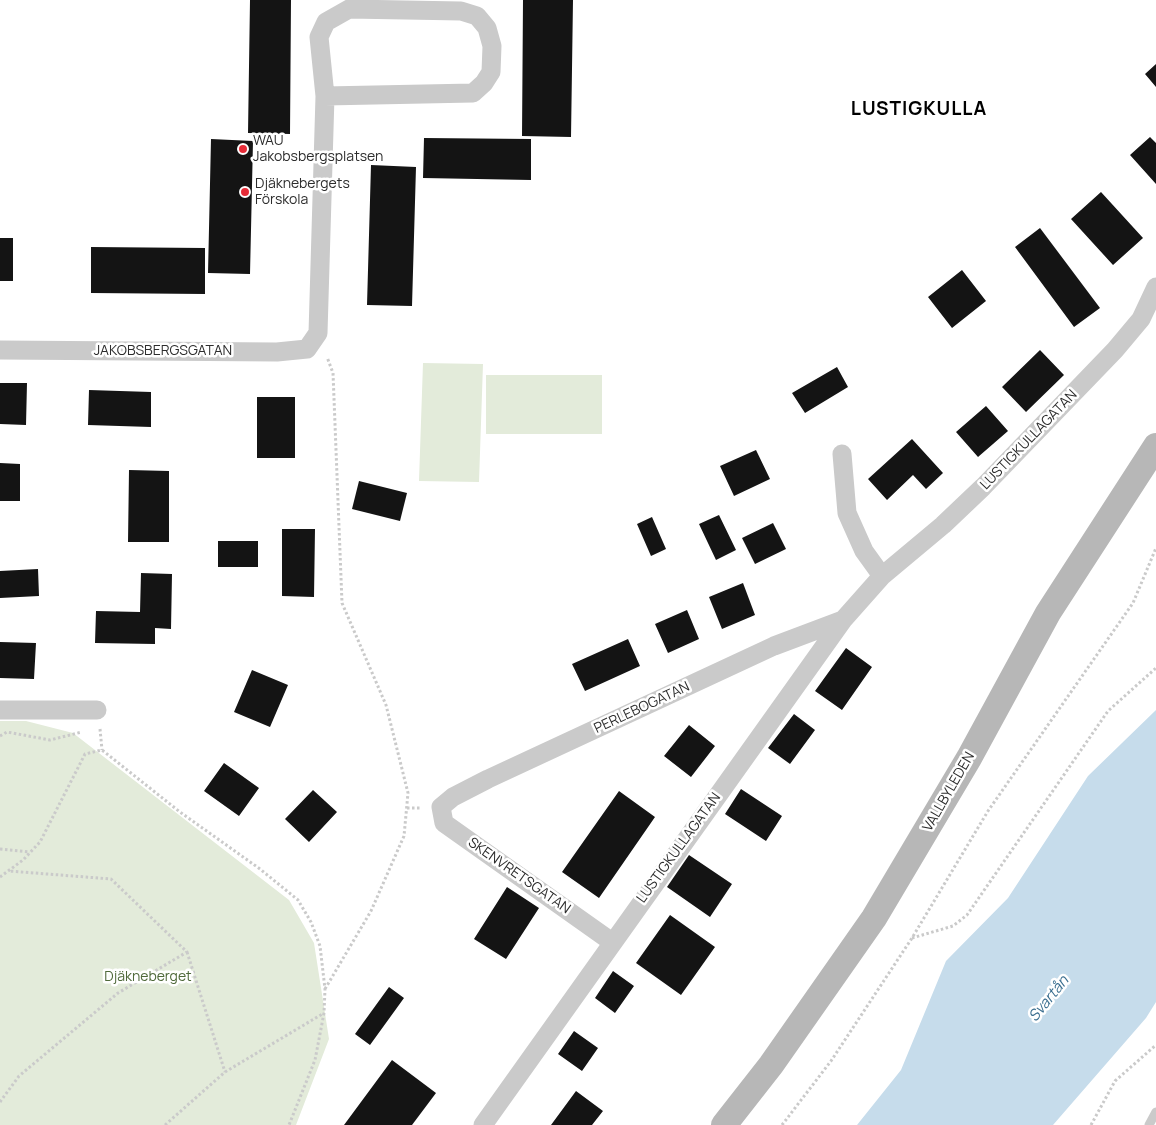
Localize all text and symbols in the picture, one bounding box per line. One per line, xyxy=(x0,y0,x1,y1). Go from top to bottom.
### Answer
district label: LUSTIGKULLA xyxy=(849,99,989,121)
place label: WAU Jakobsbergsplatsen xyxy=(253,133,383,166)
marker: WAU Jakobsbergsplatsen xyxy=(237,143,249,155)
place label: Djäknebergets Förskola xyxy=(255,176,350,208)
marker: Djäknebergets Förskola xyxy=(239,186,251,198)
street label: JAKOBSBERGSGATAN xyxy=(94,343,232,359)
street label: LUSTIGKULLAGATAN xyxy=(977,387,1081,493)
street label: PERLEBOGATAN xyxy=(592,679,692,737)
street label: VALLBYLEDEN xyxy=(920,749,978,835)
street label: LUSTIGKULLAGATAN xyxy=(633,790,725,906)
street label: SKENVRETSGATAN xyxy=(465,834,573,918)
park label: Djäkneberget xyxy=(104,969,192,985)
water label: Svartån xyxy=(1025,973,1073,1025)

